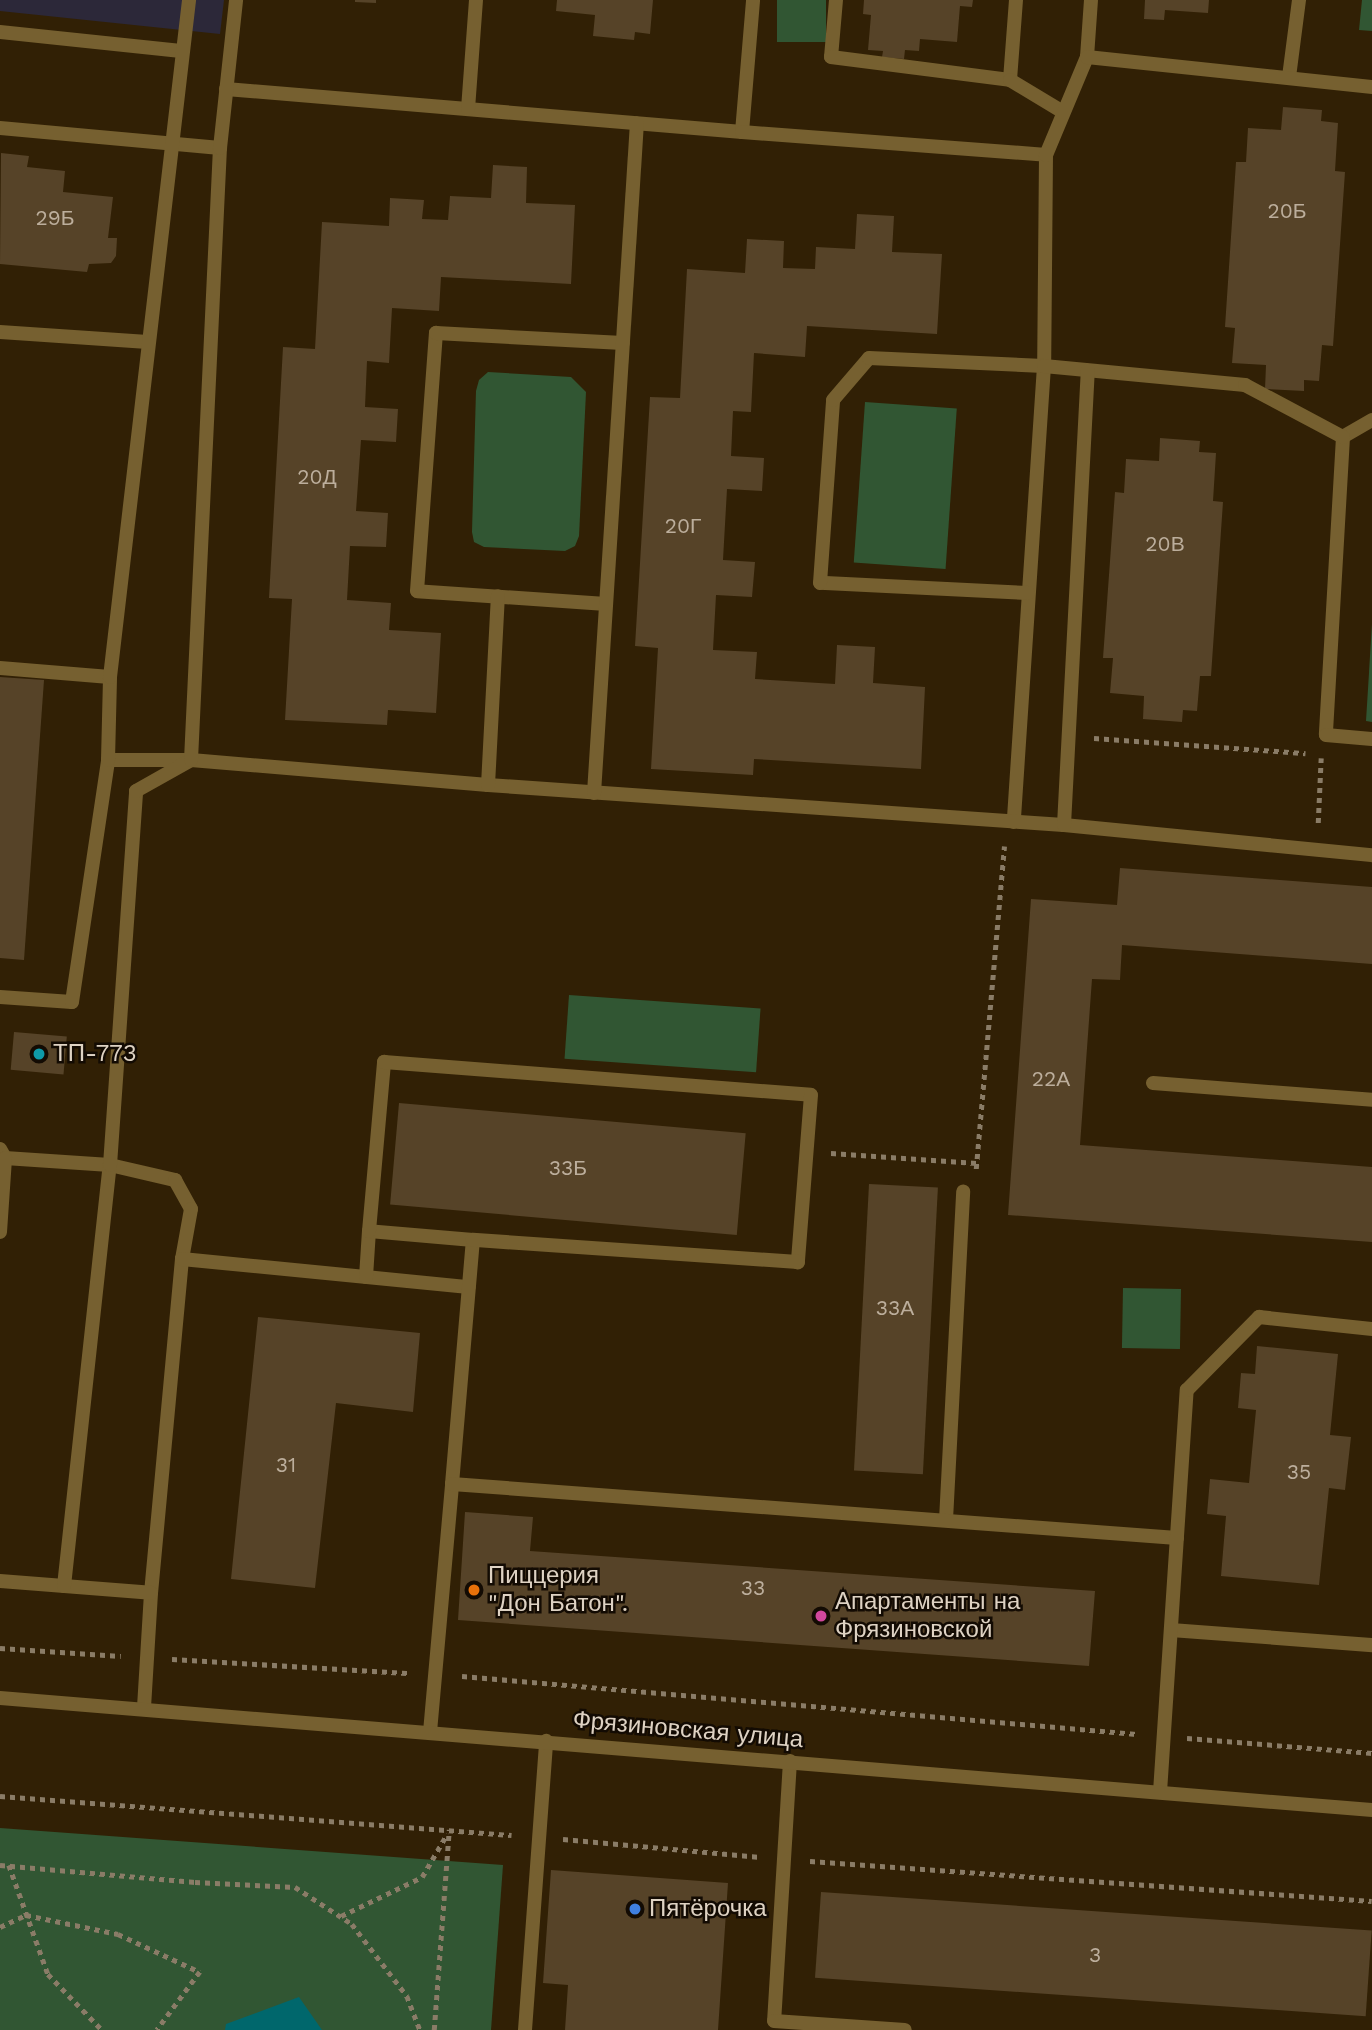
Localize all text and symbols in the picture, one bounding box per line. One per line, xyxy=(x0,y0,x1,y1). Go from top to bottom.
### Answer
house number: 20Б xyxy=(1267,198,1307,224)
house number: 29Б xyxy=(36,205,74,231)
house number: 20Д xyxy=(297,464,337,490)
house number: 20Г xyxy=(665,513,701,539)
house number: 20В xyxy=(1145,531,1185,557)
place label: ТП-773 xyxy=(53,1040,137,1068)
marker: ТП-773 xyxy=(31,1046,47,1062)
house number: 22А xyxy=(1032,1066,1070,1092)
house number: 33Б xyxy=(549,1155,587,1181)
house number: 33А xyxy=(876,1295,914,1321)
house number: 31 xyxy=(276,1452,296,1478)
house number: 35 xyxy=(1287,1459,1311,1485)
place label: Пиццерия "Дон Батон". xyxy=(488,1562,628,1618)
house number: 33 xyxy=(741,1575,765,1601)
marker: Пиццерия "Дон Батон". xyxy=(466,1582,482,1598)
place label: Апартаменты на Фрязиновской xyxy=(835,1588,1020,1644)
marker: Апартаменты на Фрязиновской xyxy=(813,1608,829,1624)
street label: Фрязиновская улица xyxy=(572,1706,804,1754)
place label: Пятёрочка xyxy=(649,1895,767,1923)
marker: Пятёрочка xyxy=(627,1901,643,1917)
house number: 3 xyxy=(1089,1942,1101,1968)

